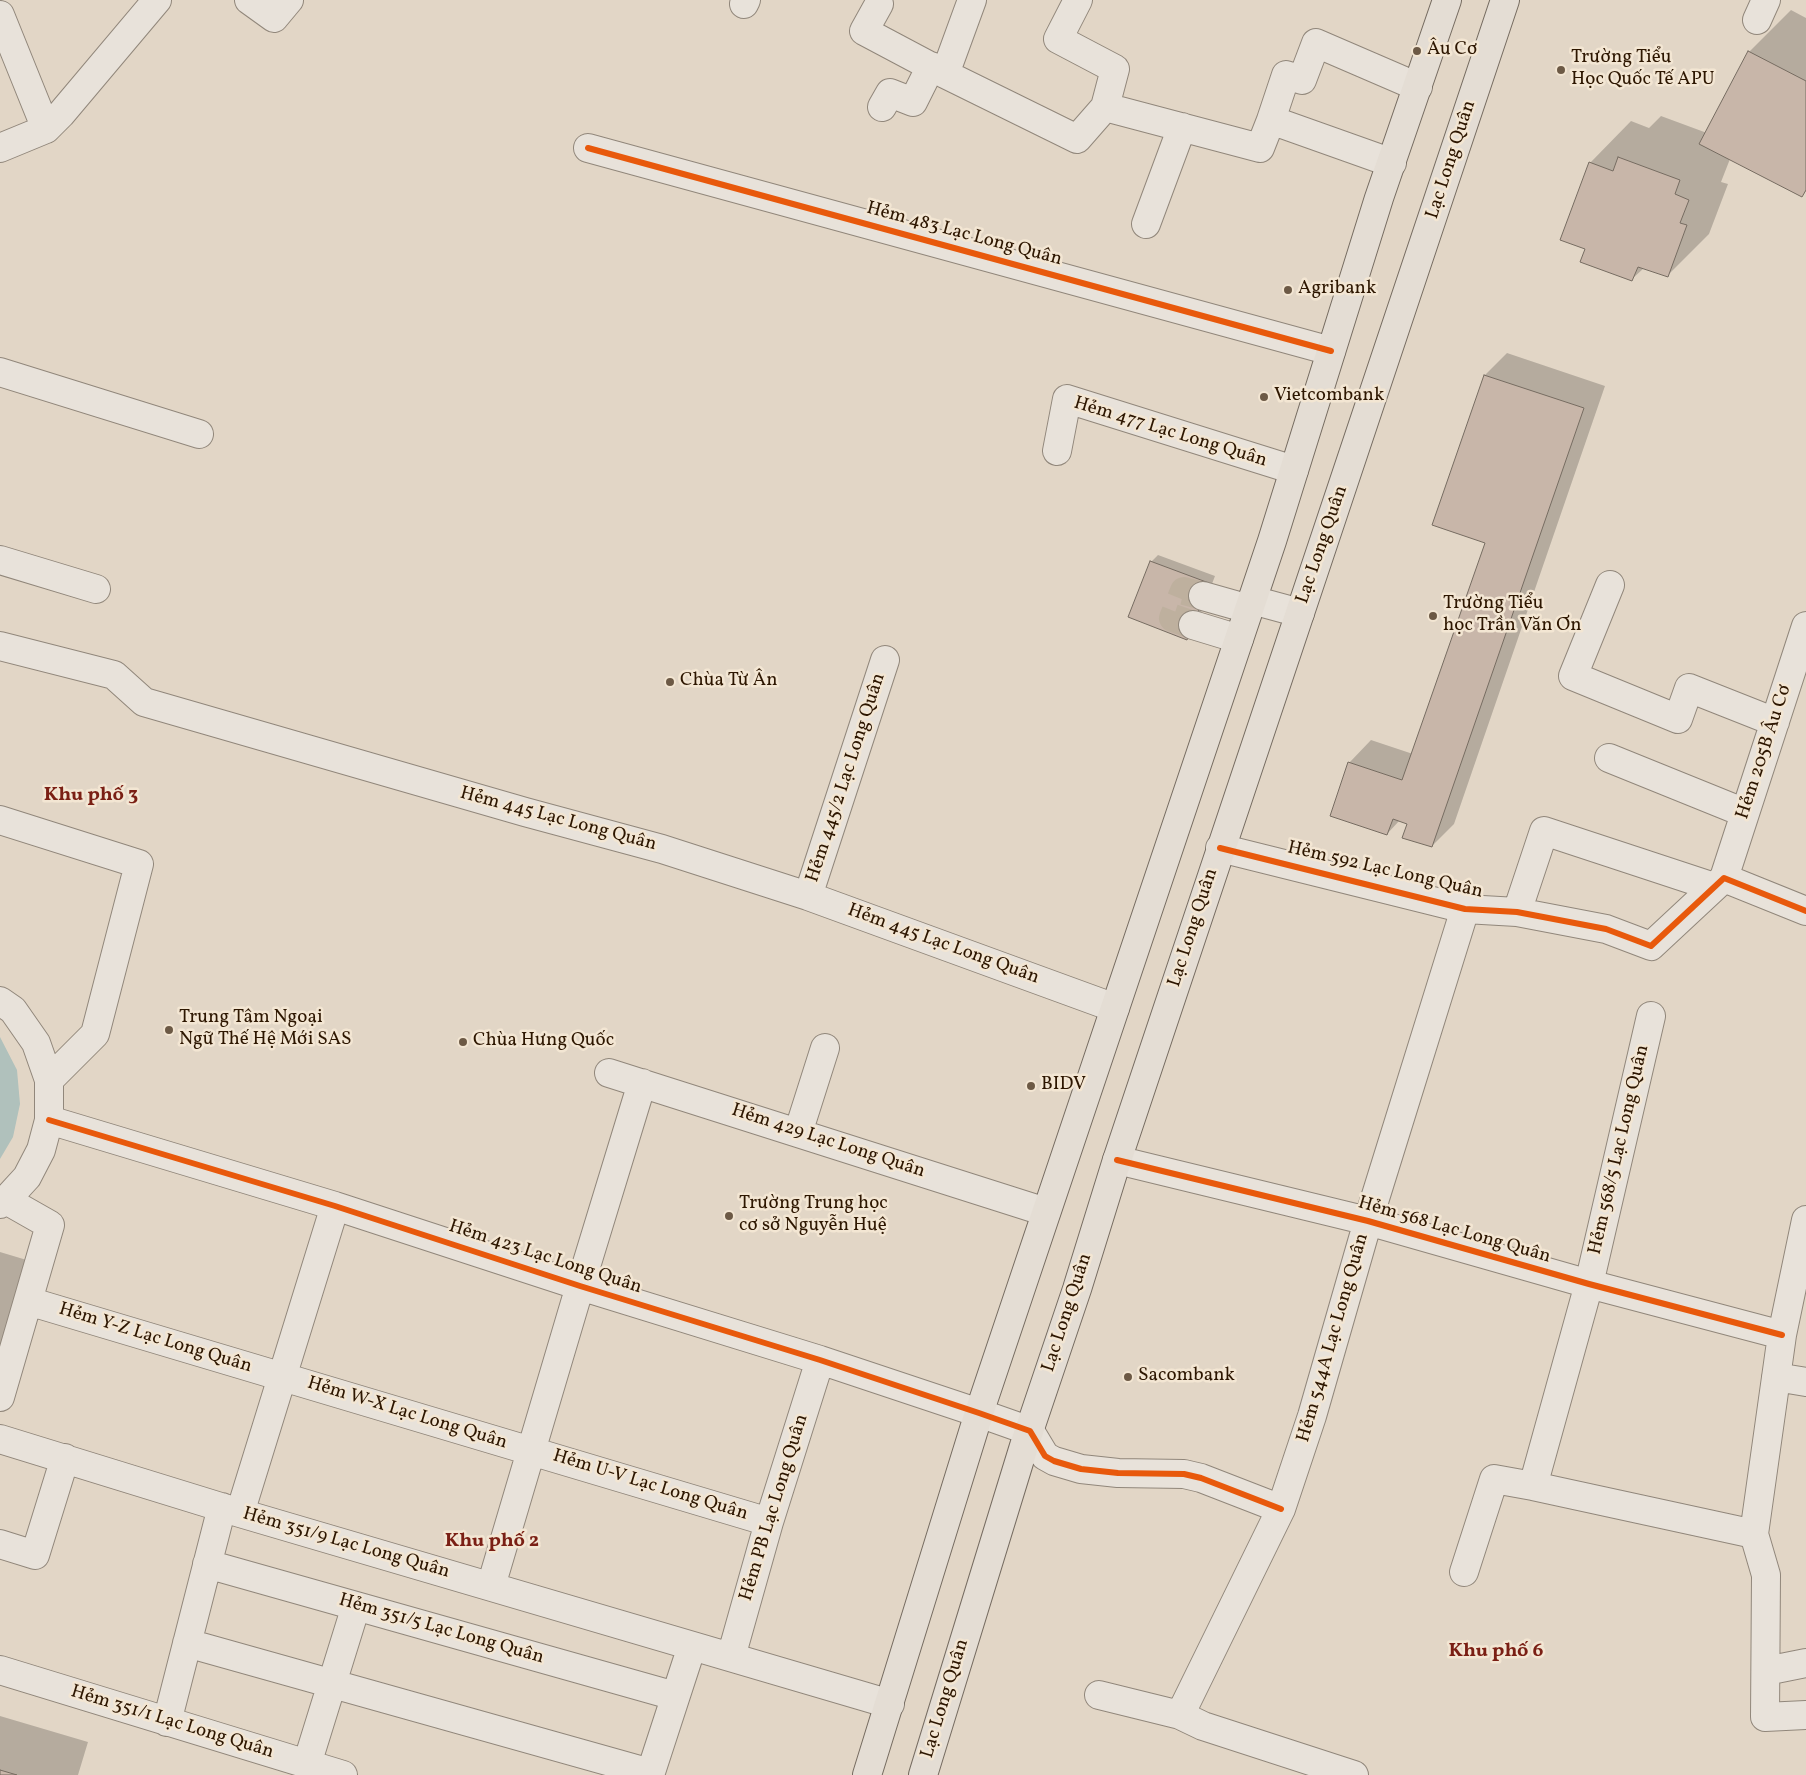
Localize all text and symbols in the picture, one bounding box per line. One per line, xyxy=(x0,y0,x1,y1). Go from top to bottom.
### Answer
place label: Âu Cơ xyxy=(1427,40,1478,62)
marker: Âu Cơ xyxy=(1411,45,1423,57)
place label: Trường Tiểu Học Quốc Tế APU xyxy=(1571,48,1715,92)
marker: Trường Tiểu Học Quốc Tế APU xyxy=(1555,64,1567,76)
street label: Lạc Long Quân xyxy=(1422,98,1482,222)
street label: Hẻm 483 Lạc Long Quân xyxy=(864,198,1064,272)
place label: Agribank xyxy=(1298,279,1376,301)
marker: Agribank xyxy=(1282,284,1294,296)
place label: Vietcombank xyxy=(1274,386,1384,408)
marker: Vietcombank xyxy=(1258,391,1270,403)
street label: Hẻm 477 Lạc Long Quân xyxy=(1071,393,1269,473)
street label: Lạc Long Quân xyxy=(1292,483,1354,607)
place label: Trường Tiểu học Trần Văn Ơn xyxy=(1443,594,1582,638)
marker: Trường Tiểu học Trần Văn Ơn xyxy=(1427,610,1439,622)
place label: Chùa Từ Ân xyxy=(680,671,777,693)
street label: Hẻm 445/2 Lạc Long Quân xyxy=(802,671,892,885)
marker: Chùa Từ Ân xyxy=(664,676,676,688)
street label: Hẻm 205B Âu Cơ xyxy=(1732,682,1798,822)
street label: Hẻm 445 Lạc Long Quân xyxy=(457,783,659,857)
district label: Khu phố 3 xyxy=(44,784,138,808)
street label: Hẻm 592 Lạc Long Quân xyxy=(1285,837,1485,905)
street label: Lạc Long Quân xyxy=(1164,866,1224,990)
street label: Hẻm 445 Lạc Long Quân xyxy=(844,900,1042,990)
place label: Trung Tâm Ngoại Ngữ Thế Hệ Mới SAS xyxy=(179,1008,352,1052)
marker: Trung Tâm Ngoại Ngữ Thế Hệ Mới SAS xyxy=(163,1024,175,1036)
place label: Chùa Hưng Quốc xyxy=(473,1031,614,1053)
marker: Chùa Hưng Quốc xyxy=(457,1036,469,1048)
street label: Hẻm 568/5 Lạc Long Quân xyxy=(1585,1043,1655,1257)
place label: BIDV xyxy=(1041,1075,1086,1097)
marker: BIDV xyxy=(1025,1080,1037,1092)
street label: Hẻm 429 Lạc Long Quân xyxy=(728,1100,928,1184)
street label: Hẻm 568 Lạc Long Quân xyxy=(1355,1193,1553,1269)
place label: Trường Trung học cơ sở Nguyễn Huệ xyxy=(739,1194,888,1238)
marker: Trường Trung học cơ sở Nguyễn Huệ xyxy=(723,1210,735,1222)
street label: Hẻm 423 Lạc Long Quân xyxy=(445,1216,645,1300)
street label: Hẻm 544A Lạc Long Quân xyxy=(1293,1231,1375,1445)
street label: Lạc Long Quân xyxy=(1038,1251,1098,1375)
street label: Hẻm Y-Z Lạc Long Quân xyxy=(56,1299,254,1379)
place label: Sacombank xyxy=(1138,1366,1235,1388)
marker: Sacombank xyxy=(1122,1371,1134,1383)
street label: Hẻm W-X Lạc Long Quân xyxy=(304,1373,510,1455)
street label: Hẻm PB Lạc Long Quân xyxy=(736,1412,814,1604)
street label: Hẻm U-V Lạc Long Quân xyxy=(550,1445,750,1527)
street label: Hẻm 351/9 Lạc Long Quân xyxy=(240,1504,452,1584)
district label: Khu phố 2 xyxy=(445,1530,539,1554)
street label: Hẻm 351/5 Lạc Long Quân xyxy=(336,1590,546,1670)
street label: Lạc Long Quân xyxy=(917,1637,975,1761)
district label: Khu phố 6 xyxy=(1448,1640,1544,1664)
street label: Hẻm 351/1 Lạc Long Quân xyxy=(68,1681,276,1765)

